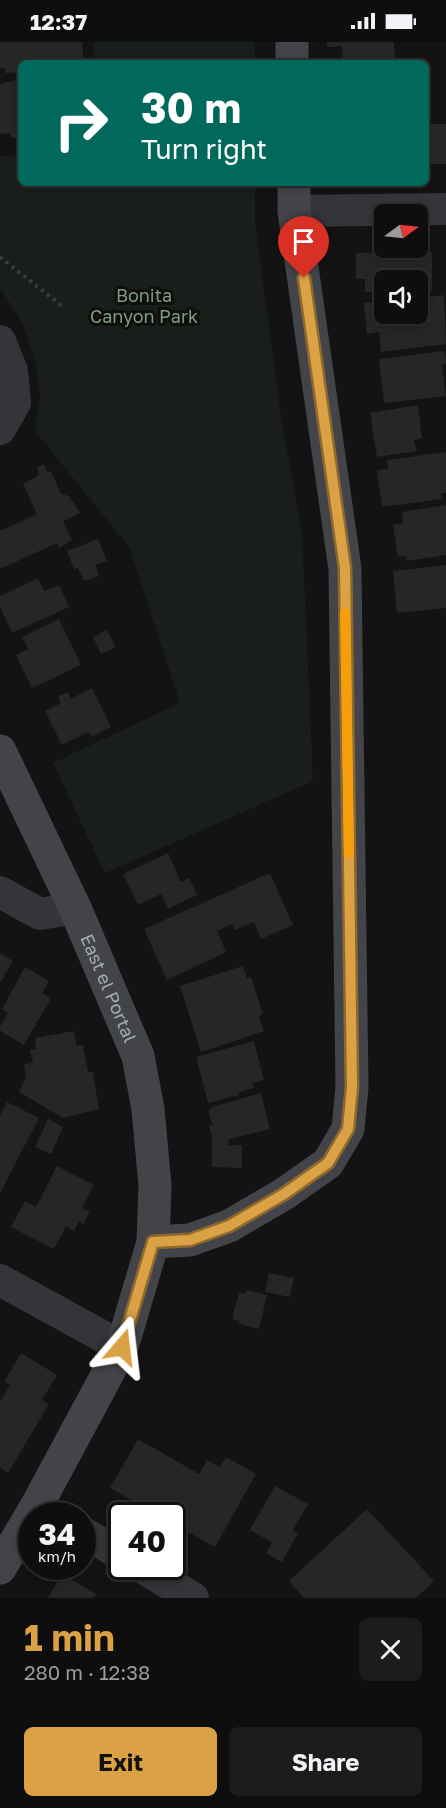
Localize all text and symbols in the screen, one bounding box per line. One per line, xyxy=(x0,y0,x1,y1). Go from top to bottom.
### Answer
text: 12:37 xyxy=(30,8,87,35)
text: 30 m xyxy=(141,82,241,132)
icon: right xyxy=(42,84,120,162)
text: Turn right xyxy=(141,133,267,165)
north arrow xyxy=(374,204,428,258)
map controls xyxy=(374,204,428,324)
pin xyxy=(278,216,329,278)
icon: arrive xyxy=(287,225,320,258)
button: sound xyxy=(374,270,428,324)
park label: Bonita Canyon Park xyxy=(90,284,198,327)
street label: East el Portal xyxy=(76,930,142,1046)
position arrow xyxy=(90,1315,154,1379)
speed limit sign: 40 xyxy=(108,1502,186,1580)
text: 34 xyxy=(38,1516,76,1552)
text: km/h xyxy=(38,1547,76,1565)
text: 1 min xyxy=(24,1616,115,1659)
button: close xyxy=(359,1618,422,1681)
text: 280 m · 12:38 xyxy=(24,1660,150,1684)
button: Exit xyxy=(24,1727,217,1796)
button: Share xyxy=(229,1727,422,1796)

